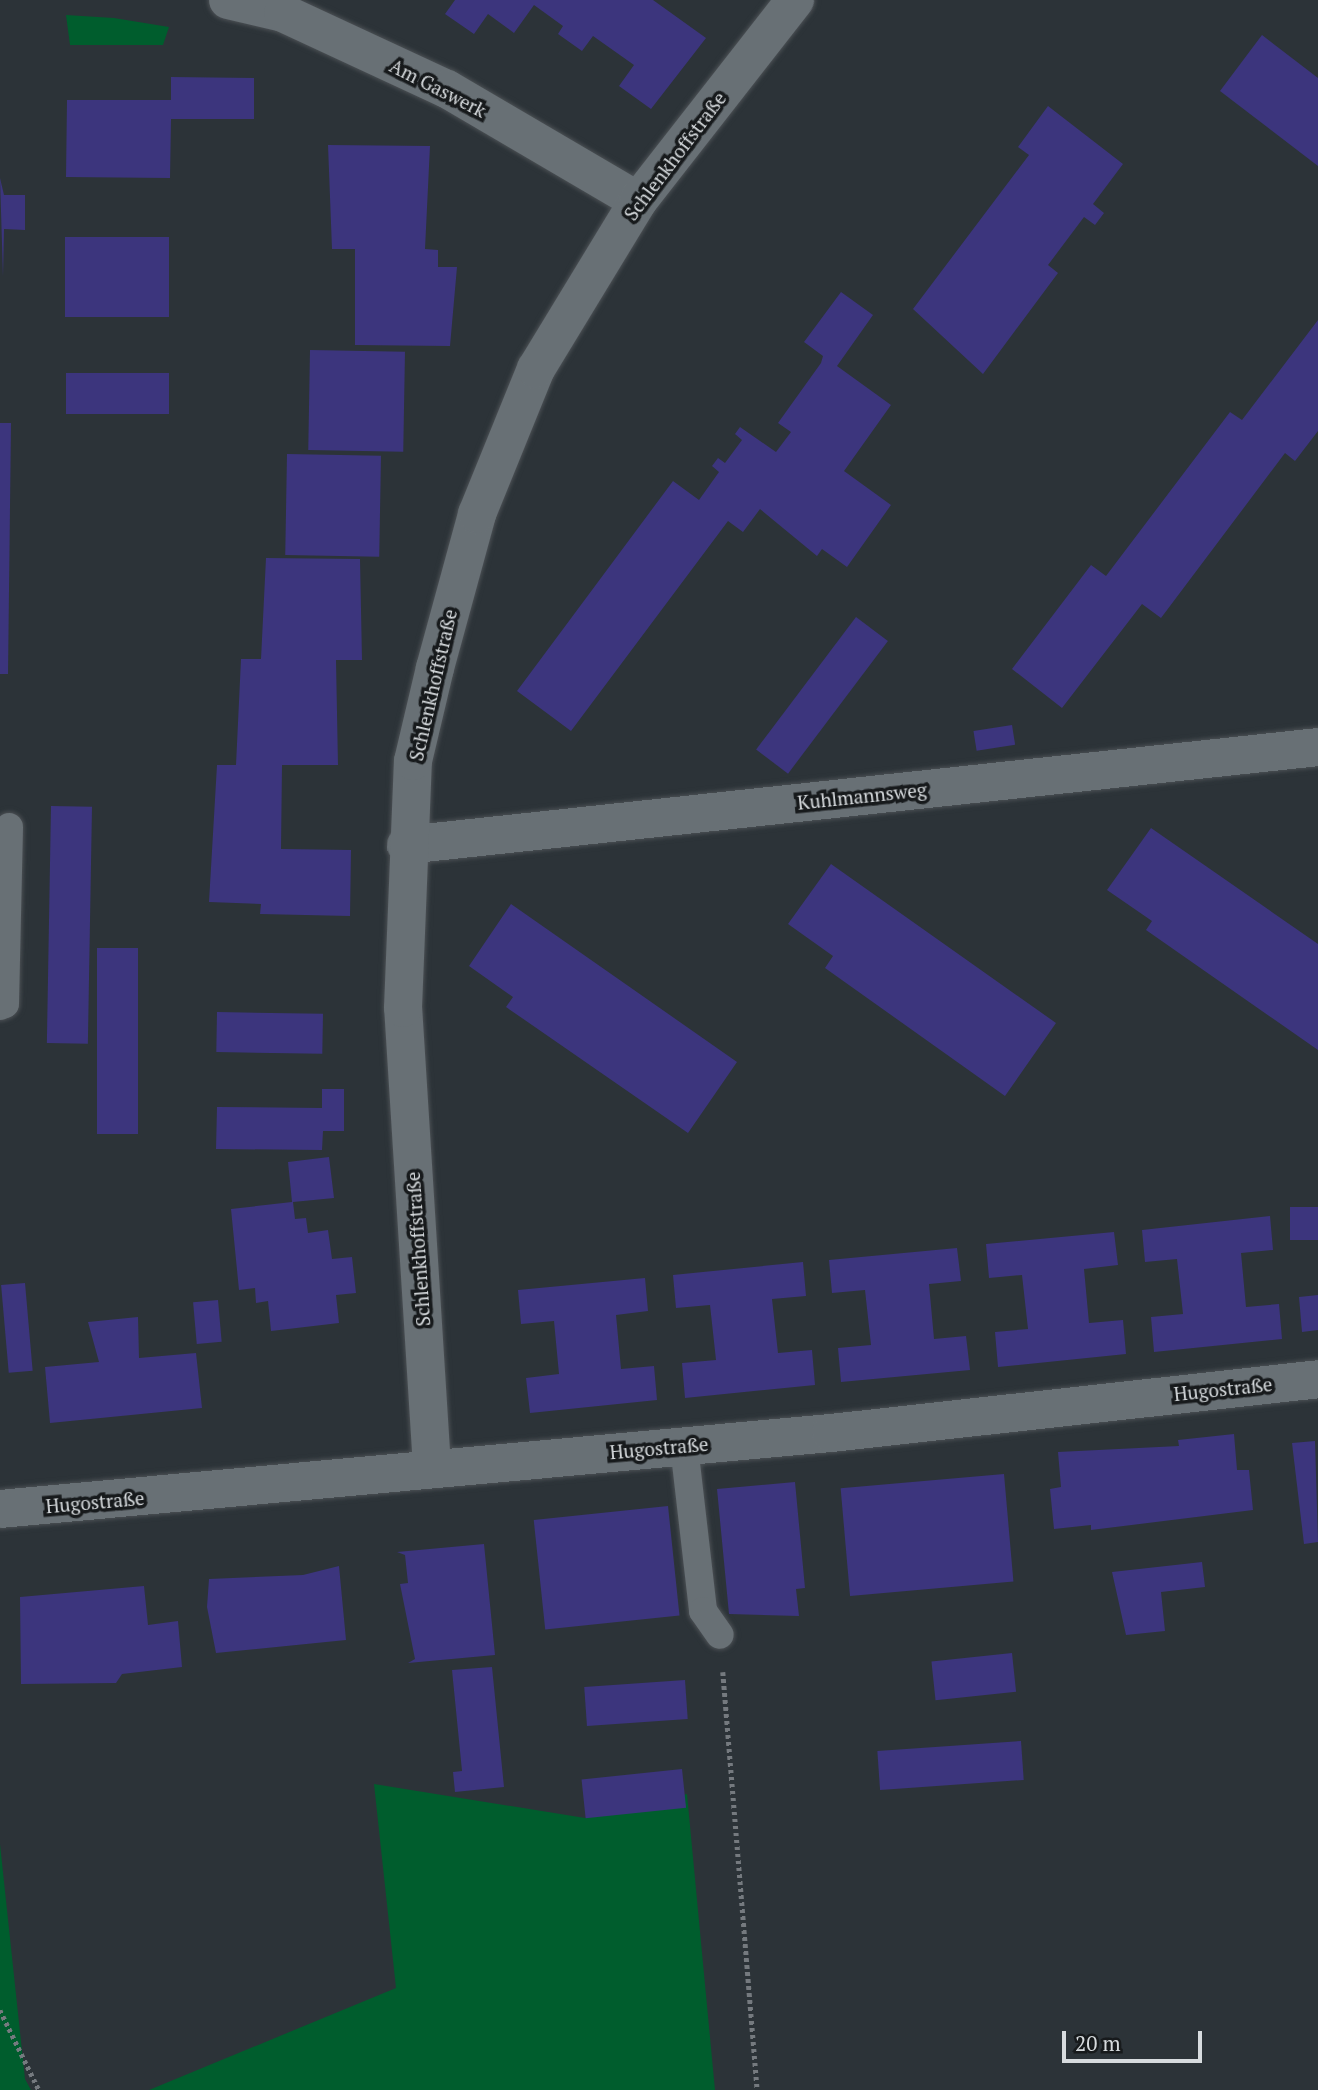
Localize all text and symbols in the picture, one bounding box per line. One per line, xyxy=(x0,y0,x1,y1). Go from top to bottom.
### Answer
street label: Am Gaswerk xyxy=(386,54,490,122)
street label: Schlenkhoffstraße xyxy=(619,87,731,225)
street label: Schlenkhoffstraße xyxy=(404,607,462,763)
street label: Kuhlmannsweg xyxy=(796,778,928,814)
street label: Schlenkhoffstraße xyxy=(401,1171,435,1327)
street label: Hugostraße xyxy=(1173,1372,1273,1406)
street label: Hugostraße xyxy=(609,1432,709,1464)
street label: Hugostraße xyxy=(45,1486,145,1518)
scale bar xyxy=(1066,2016,1206,2060)
text: 20 m xyxy=(1075,2029,1121,2057)

